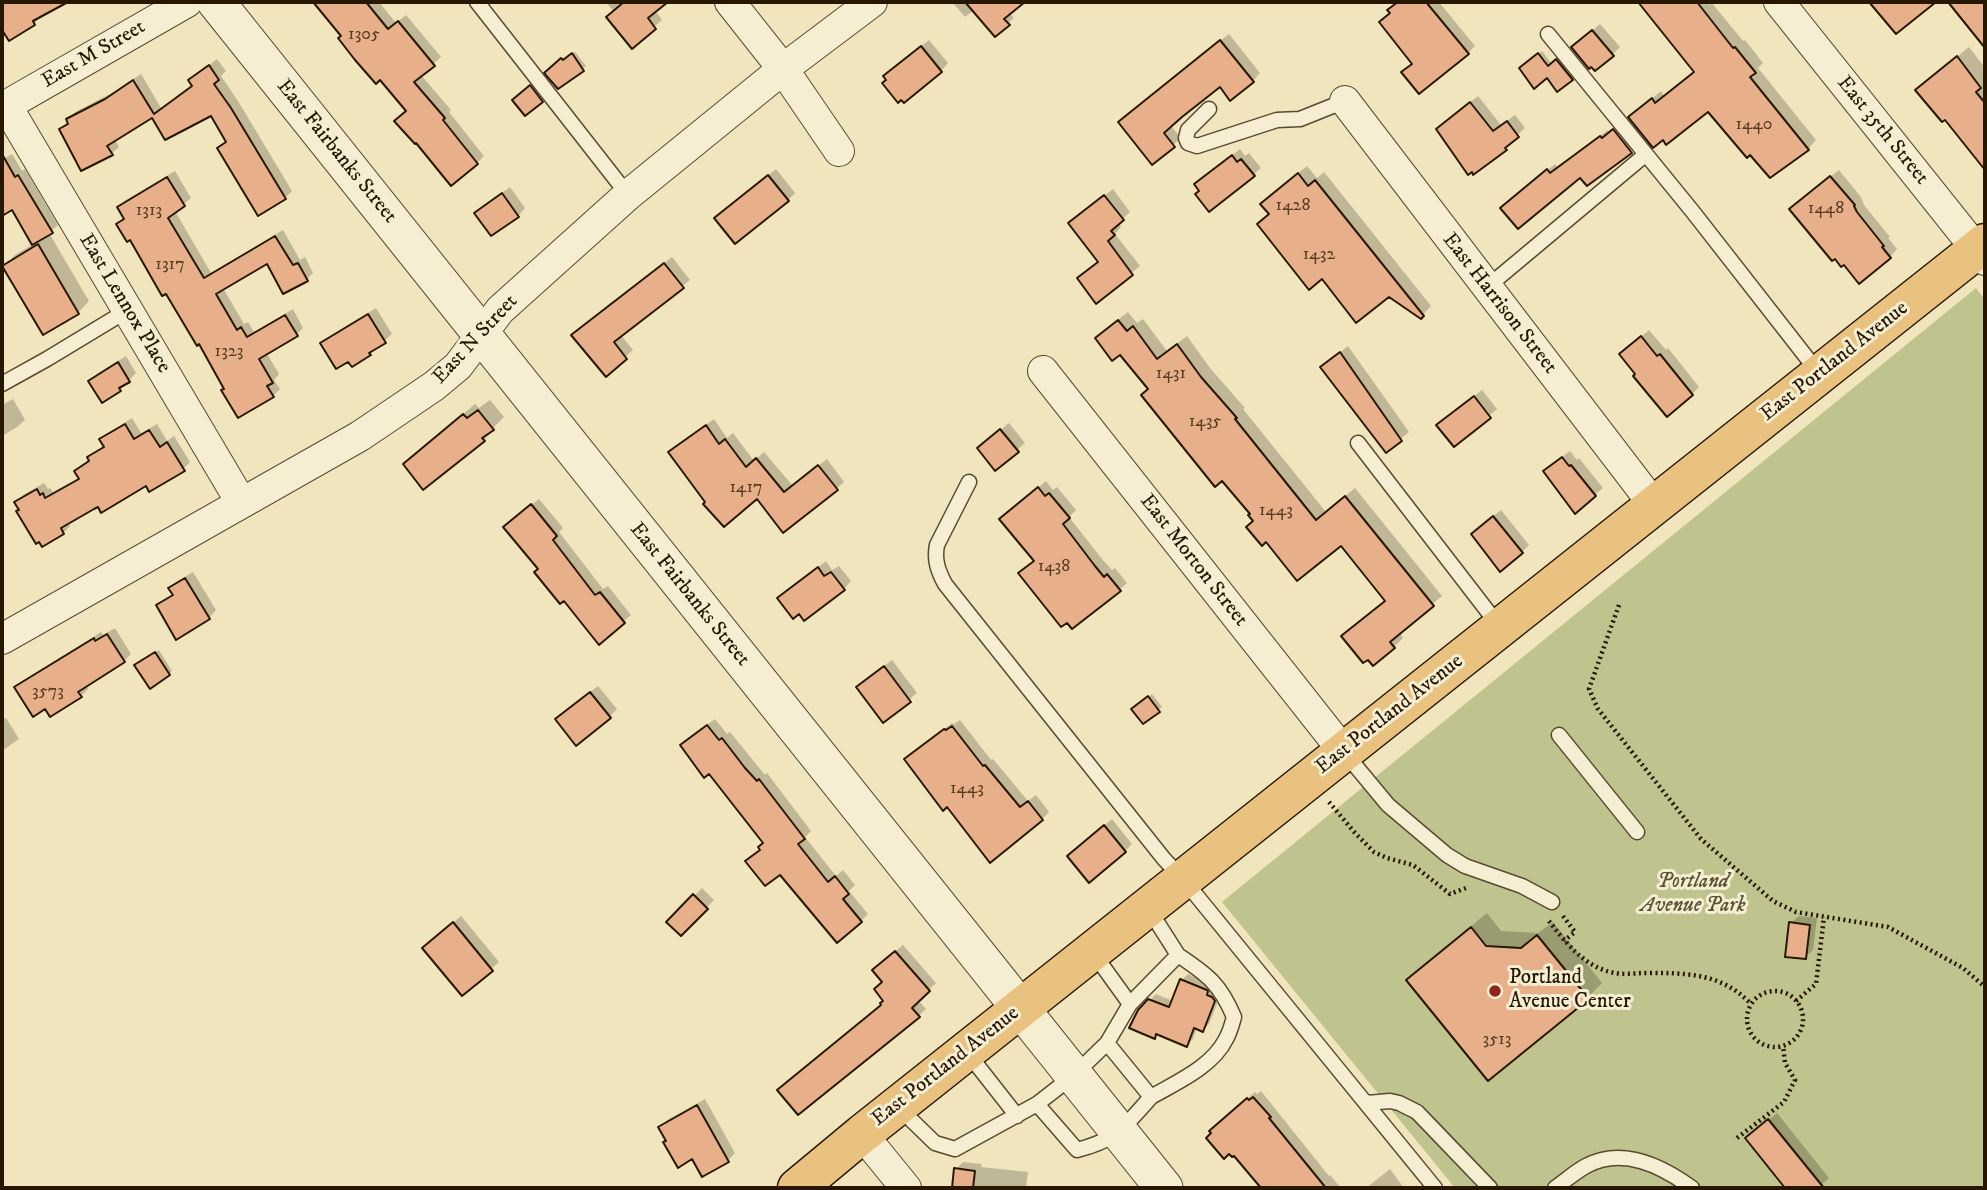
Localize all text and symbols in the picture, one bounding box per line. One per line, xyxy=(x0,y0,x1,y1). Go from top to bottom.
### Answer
street label: East M Street xyxy=(38,15,150,95)
house number: 1305 xyxy=(348,24,380,46)
street label: East 35th Street xyxy=(1831,72,1933,190)
street label: East Fairbanks Street xyxy=(270,75,402,229)
house number: 1440 xyxy=(1735,114,1773,136)
house number: 1428 xyxy=(1276,195,1310,217)
house number: 1448 xyxy=(1808,198,1844,220)
house number: 1313 xyxy=(136,200,162,222)
street label: East Harrison Street xyxy=(1436,228,1562,380)
street label: East Lennox Place xyxy=(73,230,175,378)
house number: 1432 xyxy=(1303,244,1335,266)
house number: 1317 xyxy=(155,254,185,276)
street label: East N Street xyxy=(428,290,524,390)
street label: East Portland Avenue xyxy=(1756,297,1914,427)
house number: 1323 xyxy=(215,341,243,363)
house number: 1431 xyxy=(1156,363,1186,385)
house number: 1435 xyxy=(1189,411,1221,433)
house number: 1417 xyxy=(729,477,763,499)
street label: East Morton Street xyxy=(1134,490,1252,632)
house number: 1443 xyxy=(1259,500,1293,522)
street label: East Fairbanks Street xyxy=(623,518,755,672)
house number: 1438 xyxy=(1038,556,1070,578)
street label: East Portland Avenue xyxy=(1311,650,1469,780)
house number: 3573 xyxy=(32,681,64,703)
house number: 1443 xyxy=(950,778,984,800)
park label: Portland Avenue Park xyxy=(1640,870,1746,920)
place label: Portland Avenue Center xyxy=(1509,966,1631,1016)
marker: Portland Avenue Center xyxy=(1487,983,1503,999)
street label: East Portland Avenue xyxy=(867,1002,1025,1132)
house number: 3513 xyxy=(1483,1029,1511,1051)

